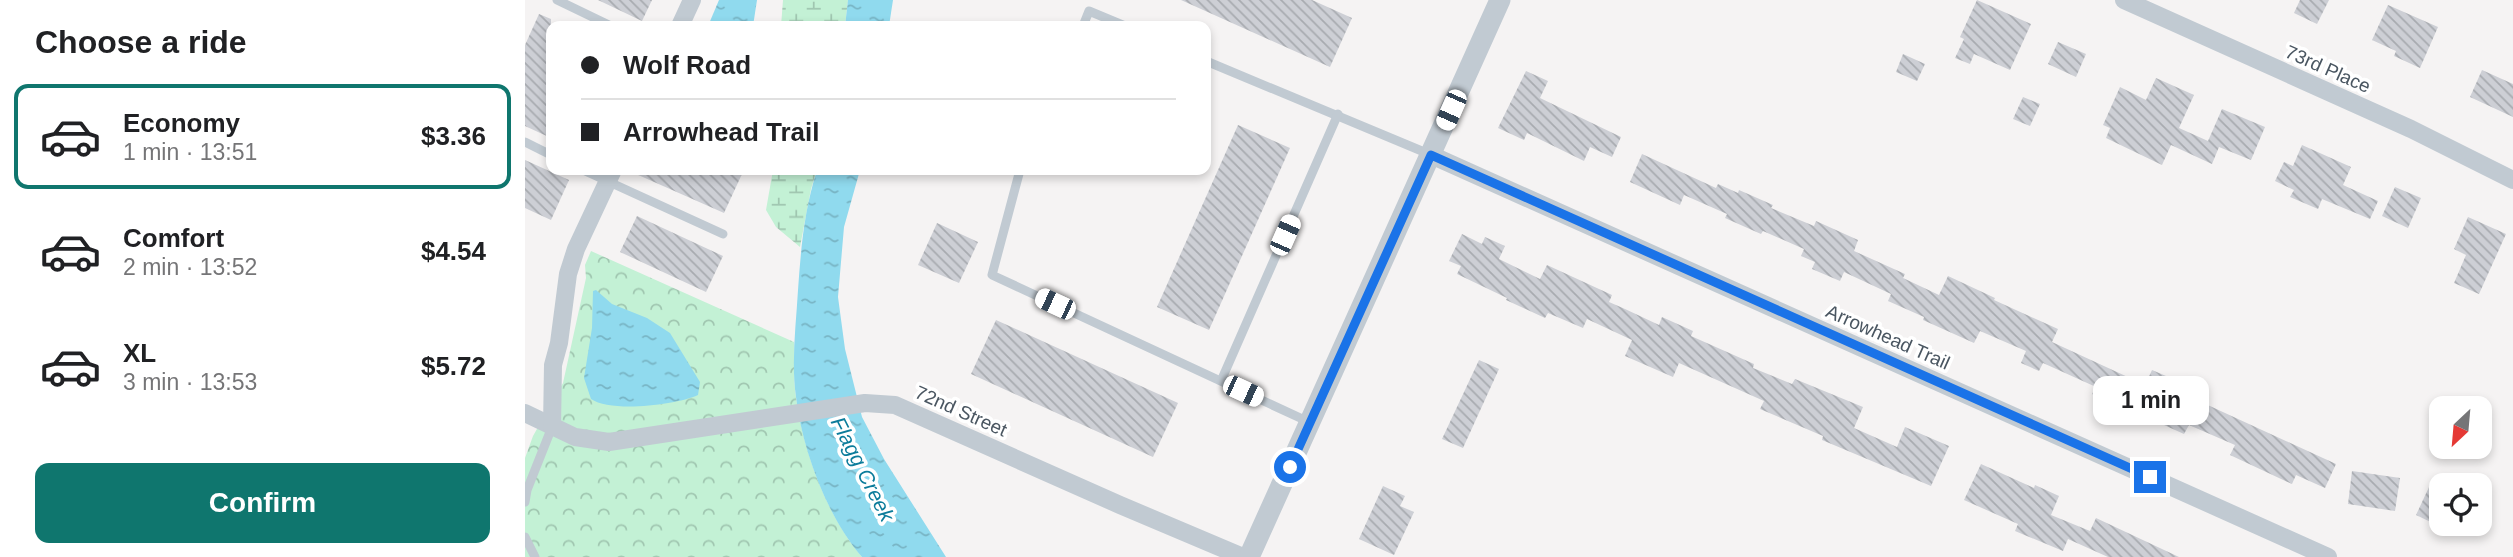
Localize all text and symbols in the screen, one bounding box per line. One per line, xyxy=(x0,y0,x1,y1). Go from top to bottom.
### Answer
text: Choose a ride xyxy=(35,24,247,60)
street label: 73rd Place xyxy=(2282,41,2374,97)
text: Wolf Road xyxy=(623,50,751,80)
car xyxy=(1433,87,1470,133)
icon: car xyxy=(39,105,102,168)
text: Economy xyxy=(123,108,240,138)
text: Arrowhead Trail xyxy=(623,117,820,147)
text: $3.36 xyxy=(421,121,486,151)
text: 1 min · 13:51 xyxy=(123,139,257,165)
car xyxy=(1267,212,1304,258)
icon: car xyxy=(39,220,102,283)
text: Comfort xyxy=(123,223,224,253)
text: $4.54 xyxy=(421,236,486,266)
text: 2 min · 13:52 xyxy=(123,254,257,280)
car xyxy=(1032,286,1079,322)
street label: Arrowhead Trail xyxy=(1823,300,1953,374)
icon: car xyxy=(39,335,102,398)
text: XL xyxy=(123,338,156,368)
text: $5.72 xyxy=(421,351,486,381)
text: 3 min · 13:53 xyxy=(123,369,257,395)
car xyxy=(1220,373,1267,409)
callout: 1 min xyxy=(2092,376,2208,424)
street label: 72nd Street xyxy=(912,381,1011,441)
text: 1 min xyxy=(2121,387,2181,413)
north arrow xyxy=(2429,396,2492,458)
map controls xyxy=(2429,396,2492,536)
water label: Flagg Creek xyxy=(827,413,900,527)
route start xyxy=(1274,451,1306,483)
route end xyxy=(2134,461,2166,493)
button: Confirm xyxy=(35,463,490,543)
button: locate xyxy=(2429,473,2492,536)

